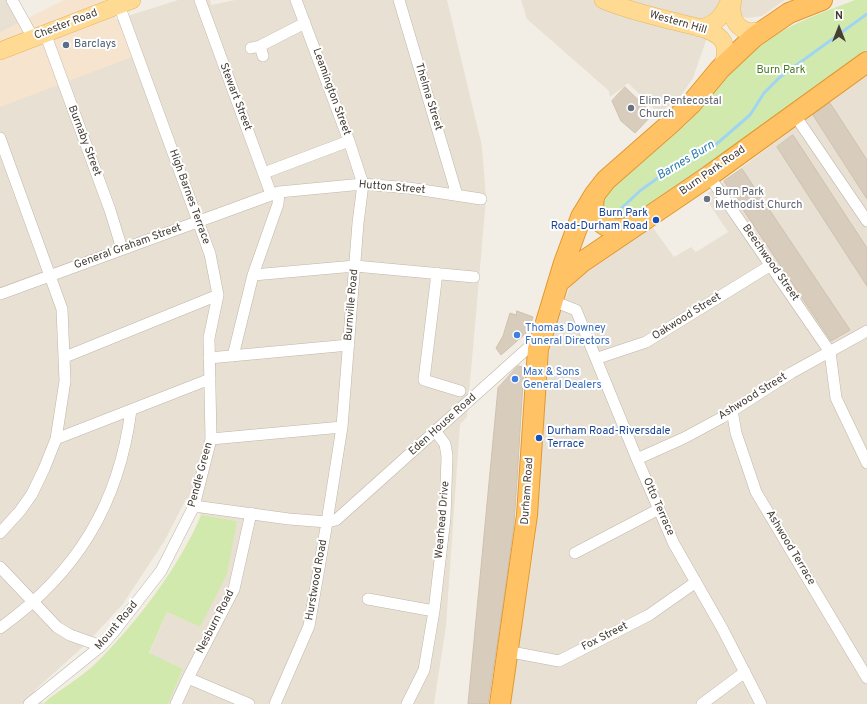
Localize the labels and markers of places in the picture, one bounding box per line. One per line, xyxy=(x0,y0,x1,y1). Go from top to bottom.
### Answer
place label: Barclays xyxy=(74,38,116,52)
marker: Barclays xyxy=(61,40,71,50)
place label: Elim Pentecostal Church xyxy=(639,95,722,121)
marker: Elim Pentecostal Church xyxy=(626,103,636,113)
place label: Burn Park Methodist Church xyxy=(715,186,802,212)
marker: Burn Park Methodist Church xyxy=(702,194,712,204)
place label: Burn Park Road-Durham Road xyxy=(551,207,648,233)
marker: Burn Park Road-Durham Road xyxy=(651,215,661,225)
place label: Thomas Downey Funeral Directors xyxy=(525,322,610,348)
marker: Thomas Downey Funeral Directors xyxy=(512,330,522,340)
place label: Max & Sons General Dealers xyxy=(523,366,602,392)
marker: Max & Sons General Dealers xyxy=(510,374,520,384)
place label: Durham Road-Riversdale Terrace xyxy=(547,425,671,451)
marker: Durham Road-Riversdale Terrace xyxy=(534,433,544,443)

